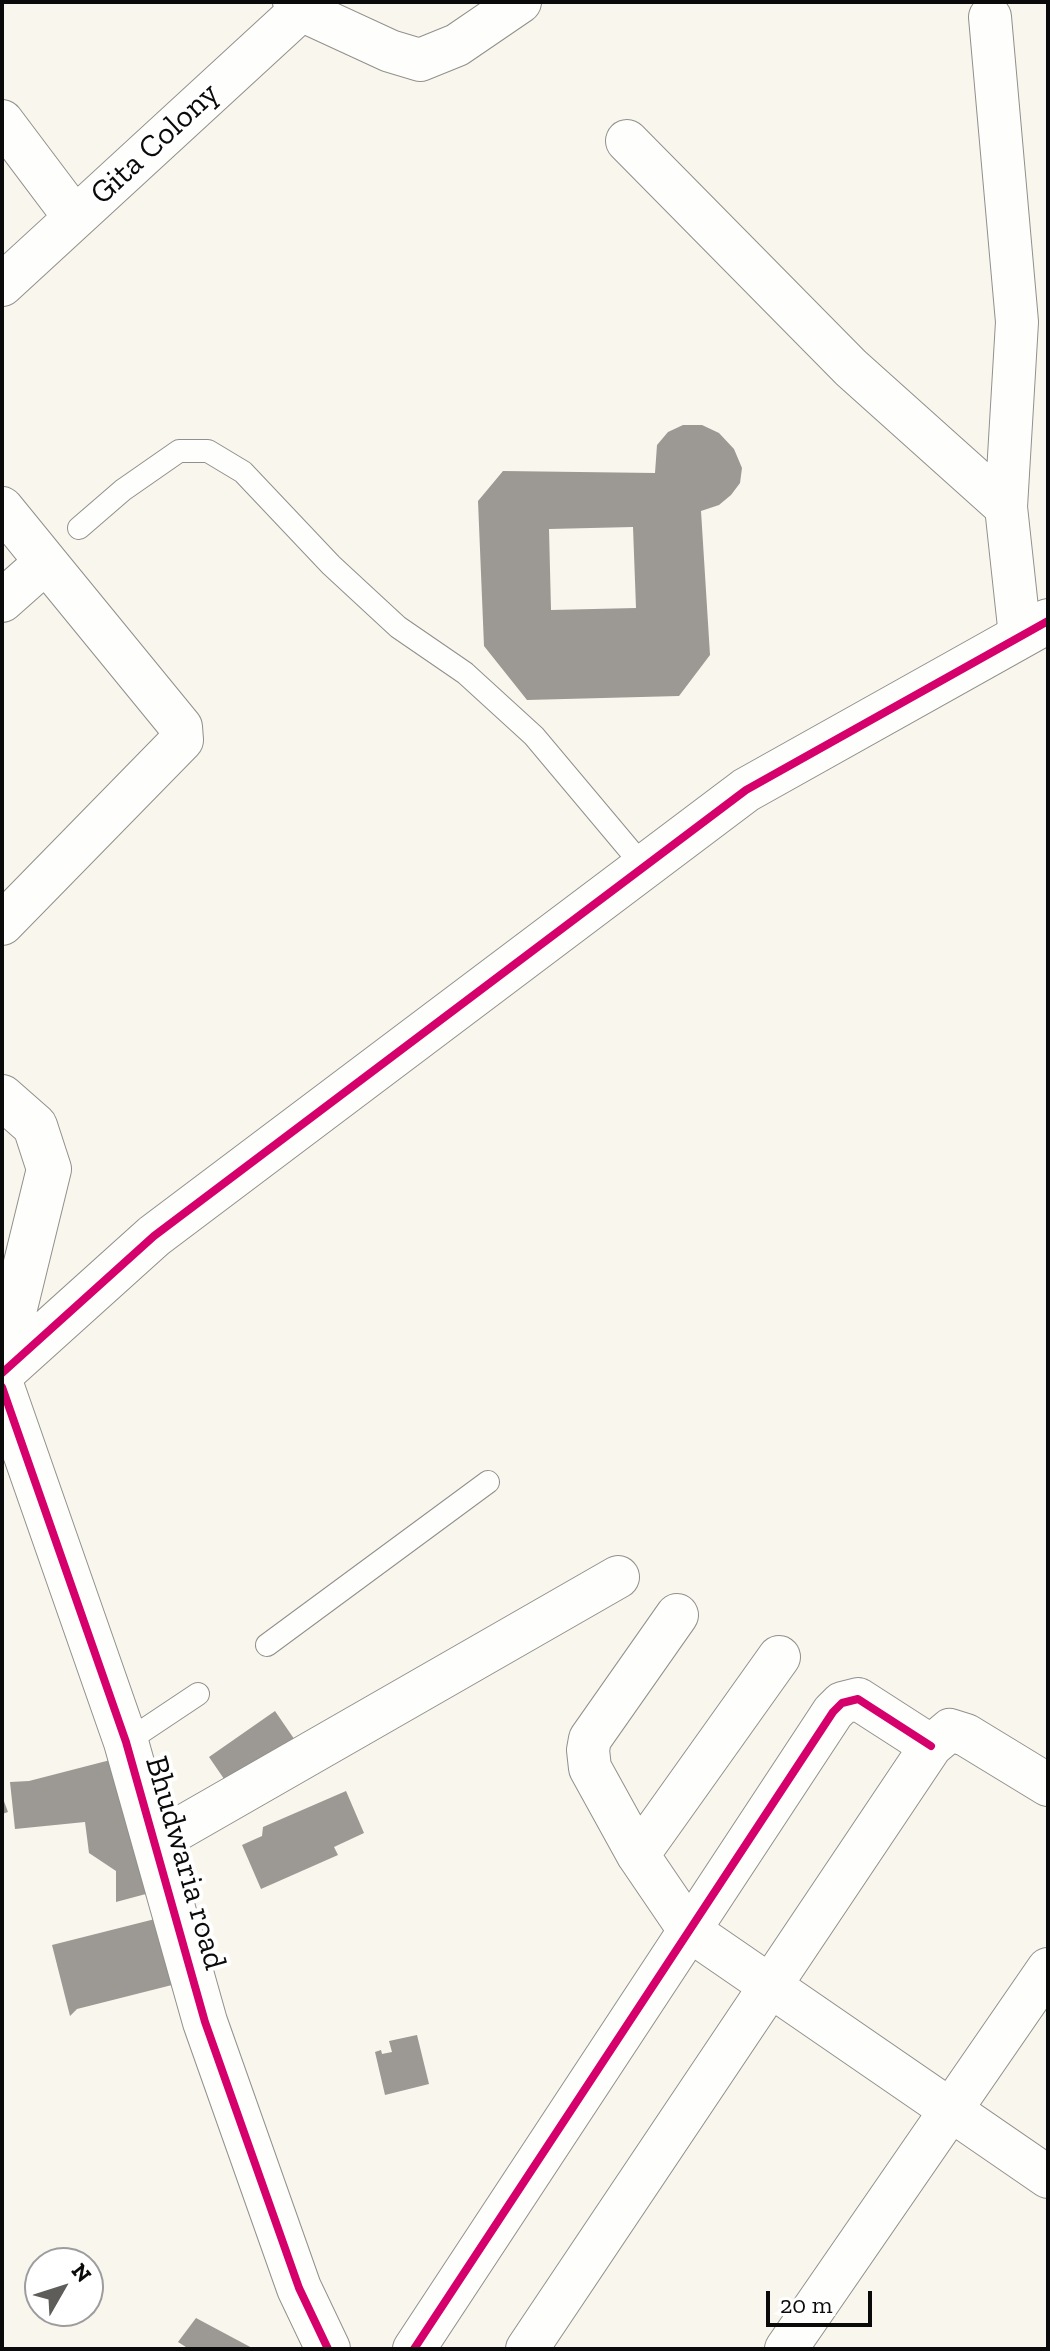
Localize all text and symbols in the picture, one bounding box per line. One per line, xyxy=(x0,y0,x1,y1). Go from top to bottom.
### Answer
street label: Gita Colony xyxy=(83,75,227,213)
street label: Bhudwaria road xyxy=(136,1752,234,1974)
north arrow xyxy=(24,2247,104,2327)
text: N xyxy=(66,2258,97,2288)
scale bar xyxy=(770,2275,876,2325)
text: 20 m xyxy=(780,2290,832,2319)

